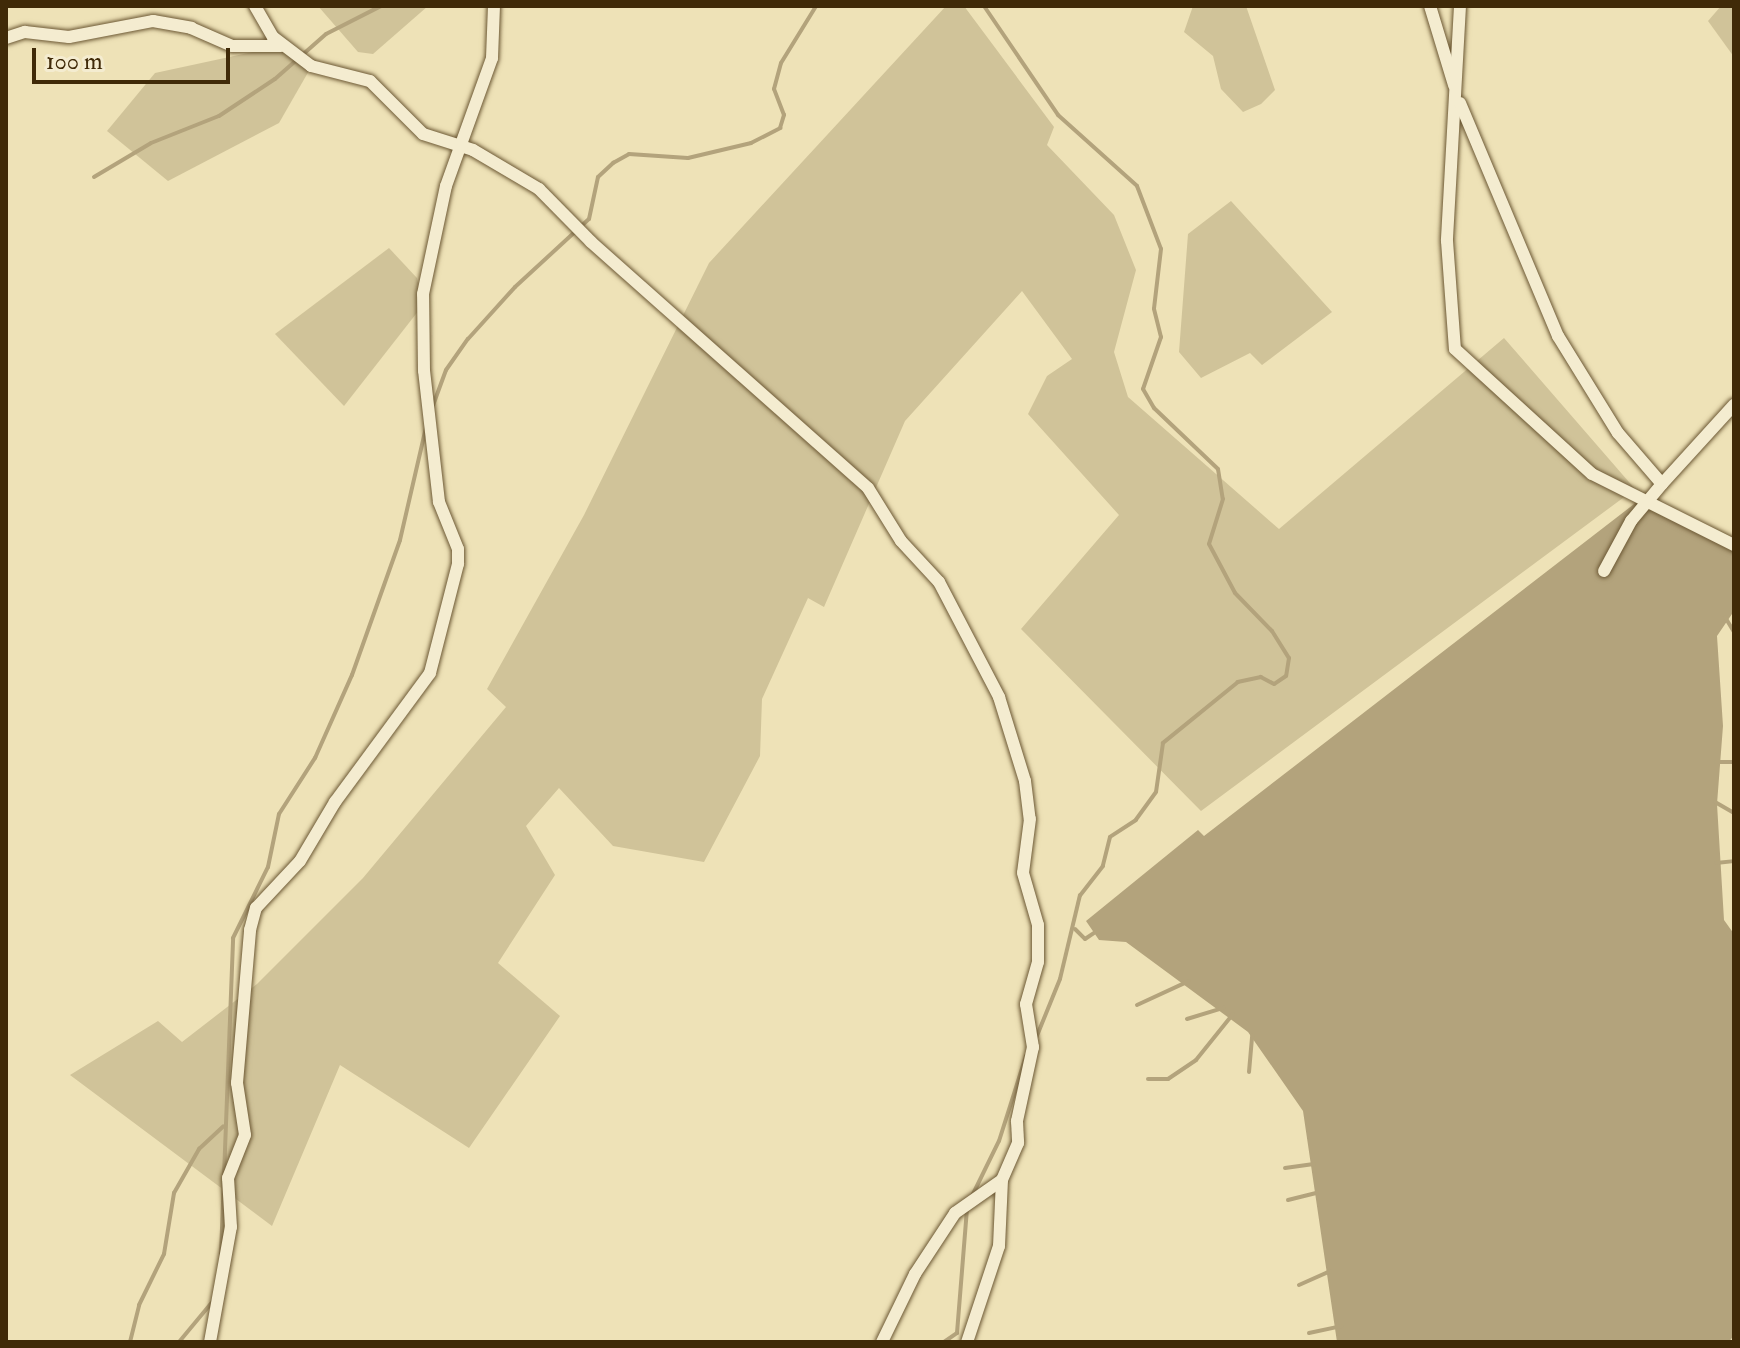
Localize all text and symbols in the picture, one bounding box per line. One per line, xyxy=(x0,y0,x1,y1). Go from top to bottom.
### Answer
scale bar xyxy=(36,32,234,82)
text: 100 m xyxy=(46,46,103,77)

